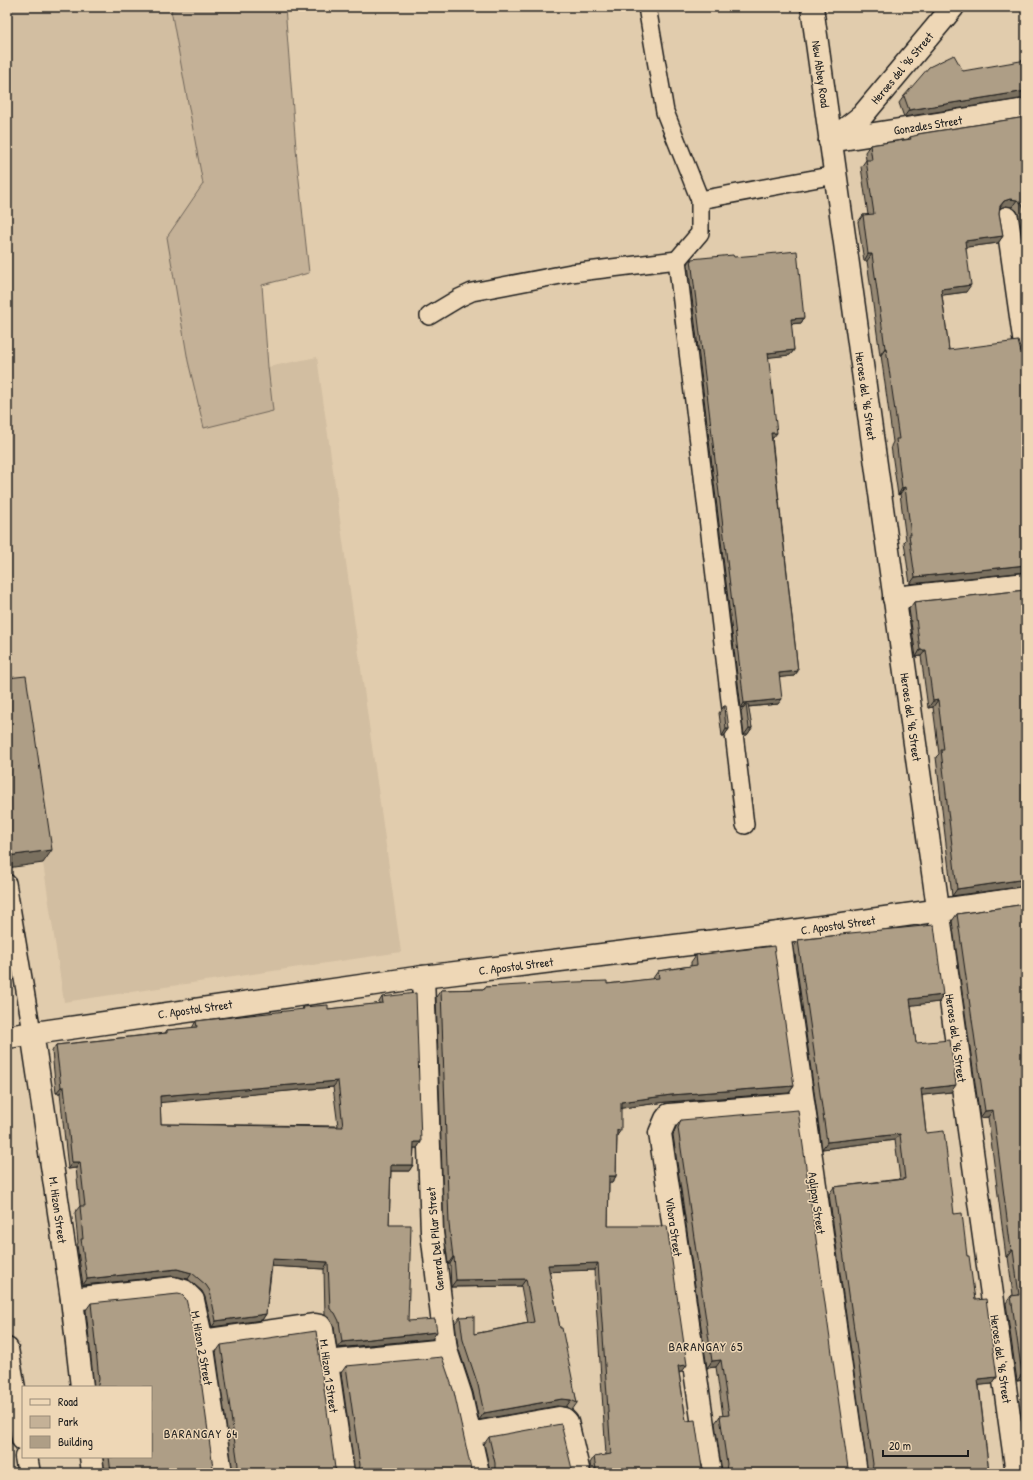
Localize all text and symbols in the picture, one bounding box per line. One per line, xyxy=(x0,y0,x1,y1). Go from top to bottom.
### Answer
street label: Heroes del '96 Street xyxy=(867,28,938,108)
street label: New Abbey Road xyxy=(808,39,834,109)
street label: Gonzales Street xyxy=(893,111,964,139)
street label: Heroes del '96 Street xyxy=(851,351,881,442)
street label: Heroes del '96 Street xyxy=(896,672,926,763)
street label: C. Apostol Street xyxy=(800,911,877,939)
street label: C. Apostol Street xyxy=(478,953,555,979)
street label: Heroes del '96 Street xyxy=(941,993,971,1084)
street label: C. Apostol Street xyxy=(157,995,234,1023)
street label: Aglipay Street xyxy=(804,1171,830,1236)
street label: M. Hizon Street xyxy=(45,1176,71,1245)
street label: General Del Pilar Street xyxy=(422,1186,448,1292)
street label: Vibora Street xyxy=(661,1196,687,1258)
street label: M. Hizon 2 Street xyxy=(187,1309,217,1387)
street label: Heroes del '96 Street xyxy=(986,1314,1016,1405)
district label: BARANGAY 65 xyxy=(668,1337,744,1355)
street label: M. Hizon 1 Street xyxy=(315,1338,343,1415)
legend xyxy=(22,1386,152,1458)
text: Road xyxy=(58,1393,78,1410)
text: Park xyxy=(58,1413,78,1430)
district label: BARANGAY 64 xyxy=(164,1424,238,1442)
scale bar xyxy=(883,1432,968,1458)
text: Building xyxy=(58,1433,93,1450)
text: 20 m xyxy=(889,1437,911,1454)

